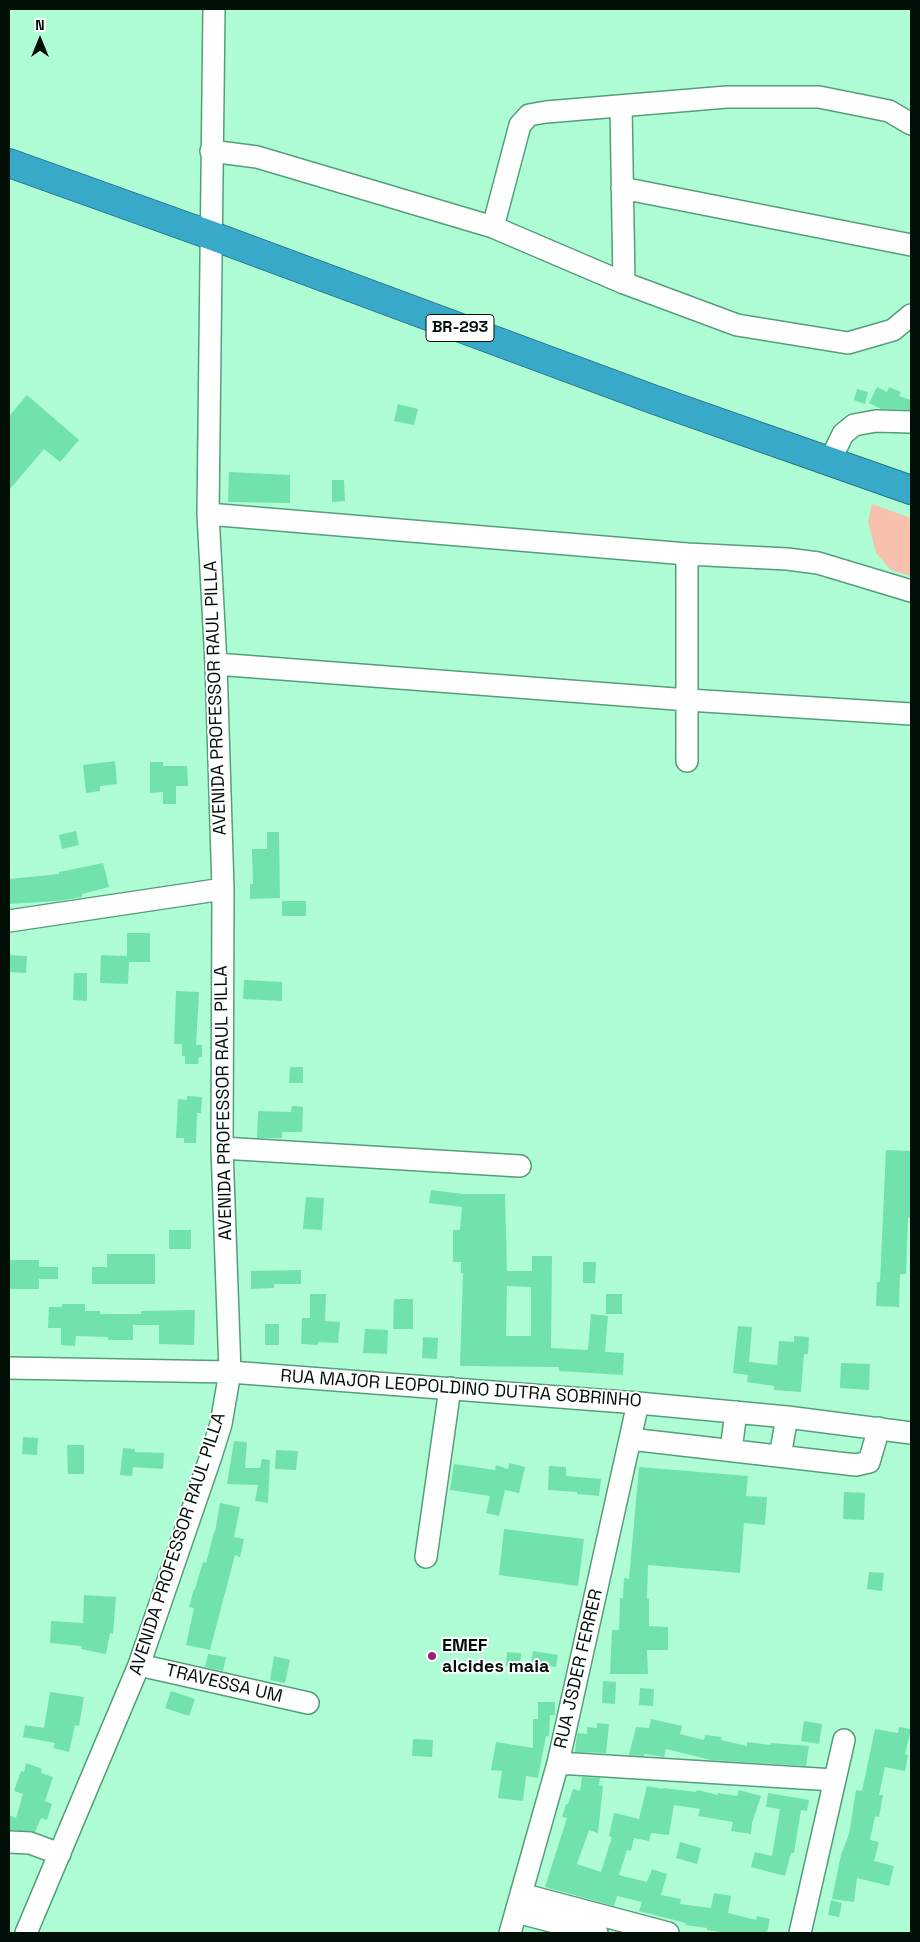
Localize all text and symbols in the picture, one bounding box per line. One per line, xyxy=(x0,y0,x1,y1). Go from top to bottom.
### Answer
north arrow xyxy=(15,15,65,65)
text: N xyxy=(35,16,45,34)
road number: BR-293 xyxy=(426,314,494,342)
street label: AVENIDA PROFESSOR RAUL PILLA xyxy=(200,560,232,836)
street label: AVENIDA PROFESSOR RAUL PILLA xyxy=(211,965,237,1241)
street label: RUA MAJOR LEOPOLDINO DUTRA SOBRINHO xyxy=(280,1366,642,1412)
street label: AVENIDA PROFESSOR RAUL PILLA xyxy=(125,1410,231,1678)
street label: RUA JSDER FERRER xyxy=(550,1587,608,1751)
place label: EMEF alcides maia xyxy=(442,1635,549,1678)
marker: EMEF alcides maia xyxy=(426,1650,438,1662)
street label: TRAVESSA UM xyxy=(164,1660,284,1708)

